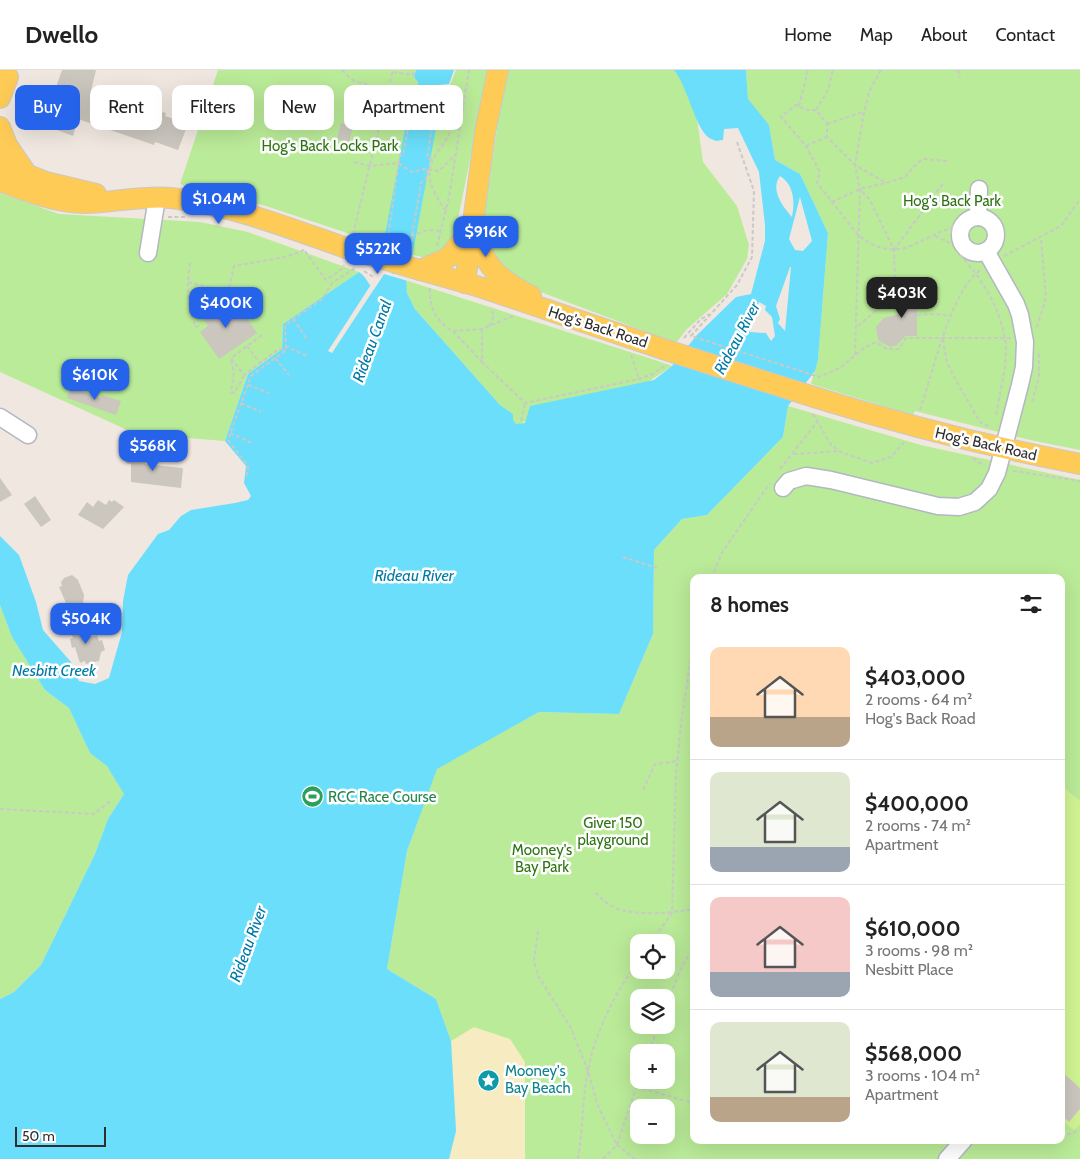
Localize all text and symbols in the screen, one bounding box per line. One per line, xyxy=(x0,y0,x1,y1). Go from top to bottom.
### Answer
text: Dwello xyxy=(25,20,98,49)
text: Home xyxy=(784,24,832,46)
text: Map xyxy=(860,24,893,46)
text: About xyxy=(921,24,967,46)
text: Contact xyxy=(995,24,1055,46)
chip: Buy xyxy=(15,85,80,130)
chip: Rent xyxy=(90,85,162,130)
chip: Filters xyxy=(172,85,254,130)
chip: New xyxy=(264,85,334,130)
chip: Apartment xyxy=(344,85,463,130)
park label: Hog's Back Locks Park xyxy=(262,137,399,155)
pin: $1.04M xyxy=(178,182,260,225)
text: $1.04M xyxy=(192,189,246,208)
park label: Hog's Back Park xyxy=(903,192,1001,210)
pin: $916K xyxy=(451,216,521,258)
text: $916K xyxy=(464,222,508,241)
pin: $522K xyxy=(343,232,413,275)
text: $522K xyxy=(356,239,400,258)
pin: $403K xyxy=(867,276,937,319)
text: $403K xyxy=(877,283,927,302)
pin: $400K xyxy=(191,286,261,329)
text: $400K xyxy=(200,293,252,312)
water label: Rideau Canal xyxy=(348,297,396,385)
water label: Rideau River xyxy=(710,298,765,377)
street label: Hog's Back Road xyxy=(546,302,650,352)
pin: $610K xyxy=(60,358,130,401)
text: $610K xyxy=(72,365,118,384)
street label: Hog's Back Road xyxy=(933,424,1039,464)
pin: $568K xyxy=(118,430,188,472)
text: $568K xyxy=(130,436,176,455)
water label: Rideau River xyxy=(374,566,455,585)
icon: filters xyxy=(1017,590,1045,618)
text: 8 homes xyxy=(710,592,789,617)
pin: $504K xyxy=(51,602,121,645)
text: $504K xyxy=(61,609,111,628)
water label: Nesbitt Creek xyxy=(12,661,97,680)
text: $403,000 xyxy=(865,665,966,690)
icon: home xyxy=(750,667,810,727)
text: 2 rooms · 64 m² xyxy=(865,690,972,709)
text: Hog's Back Road xyxy=(865,709,976,728)
sports icon: RCC Race Course xyxy=(300,785,324,809)
place label: RCC Race Course xyxy=(328,788,437,806)
text: $400,000 xyxy=(865,791,969,816)
icon: home xyxy=(750,792,810,852)
park label: Giver 150 playground xyxy=(577,814,649,849)
text: 2 rooms · 74 m² xyxy=(865,816,971,835)
text: Apartment xyxy=(865,835,938,854)
park label: Mooney's Bay Park xyxy=(512,841,572,876)
water label: Rideau River xyxy=(226,902,271,984)
text: $610,000 xyxy=(865,916,961,941)
icon: home xyxy=(750,917,810,977)
map controls xyxy=(630,934,675,1144)
button: locate xyxy=(630,934,675,979)
text: 3 rooms · 98 m² xyxy=(865,941,973,960)
text: Nesbitt Place xyxy=(865,960,953,979)
button: layers xyxy=(630,989,675,1034)
text: $568,000 xyxy=(865,1041,962,1066)
icon: home xyxy=(750,1042,810,1102)
button: + xyxy=(630,1044,675,1089)
place label: Mooney's Bay Beach xyxy=(505,1062,571,1097)
text: 3 rooms · 104 m² xyxy=(865,1066,980,1085)
place icon: Mooney's Bay Beach xyxy=(477,1068,501,1092)
text: Apartment xyxy=(865,1085,938,1104)
button: − xyxy=(630,1099,675,1144)
scale bar xyxy=(15,1124,106,1147)
text: 50 m xyxy=(22,1127,55,1145)

